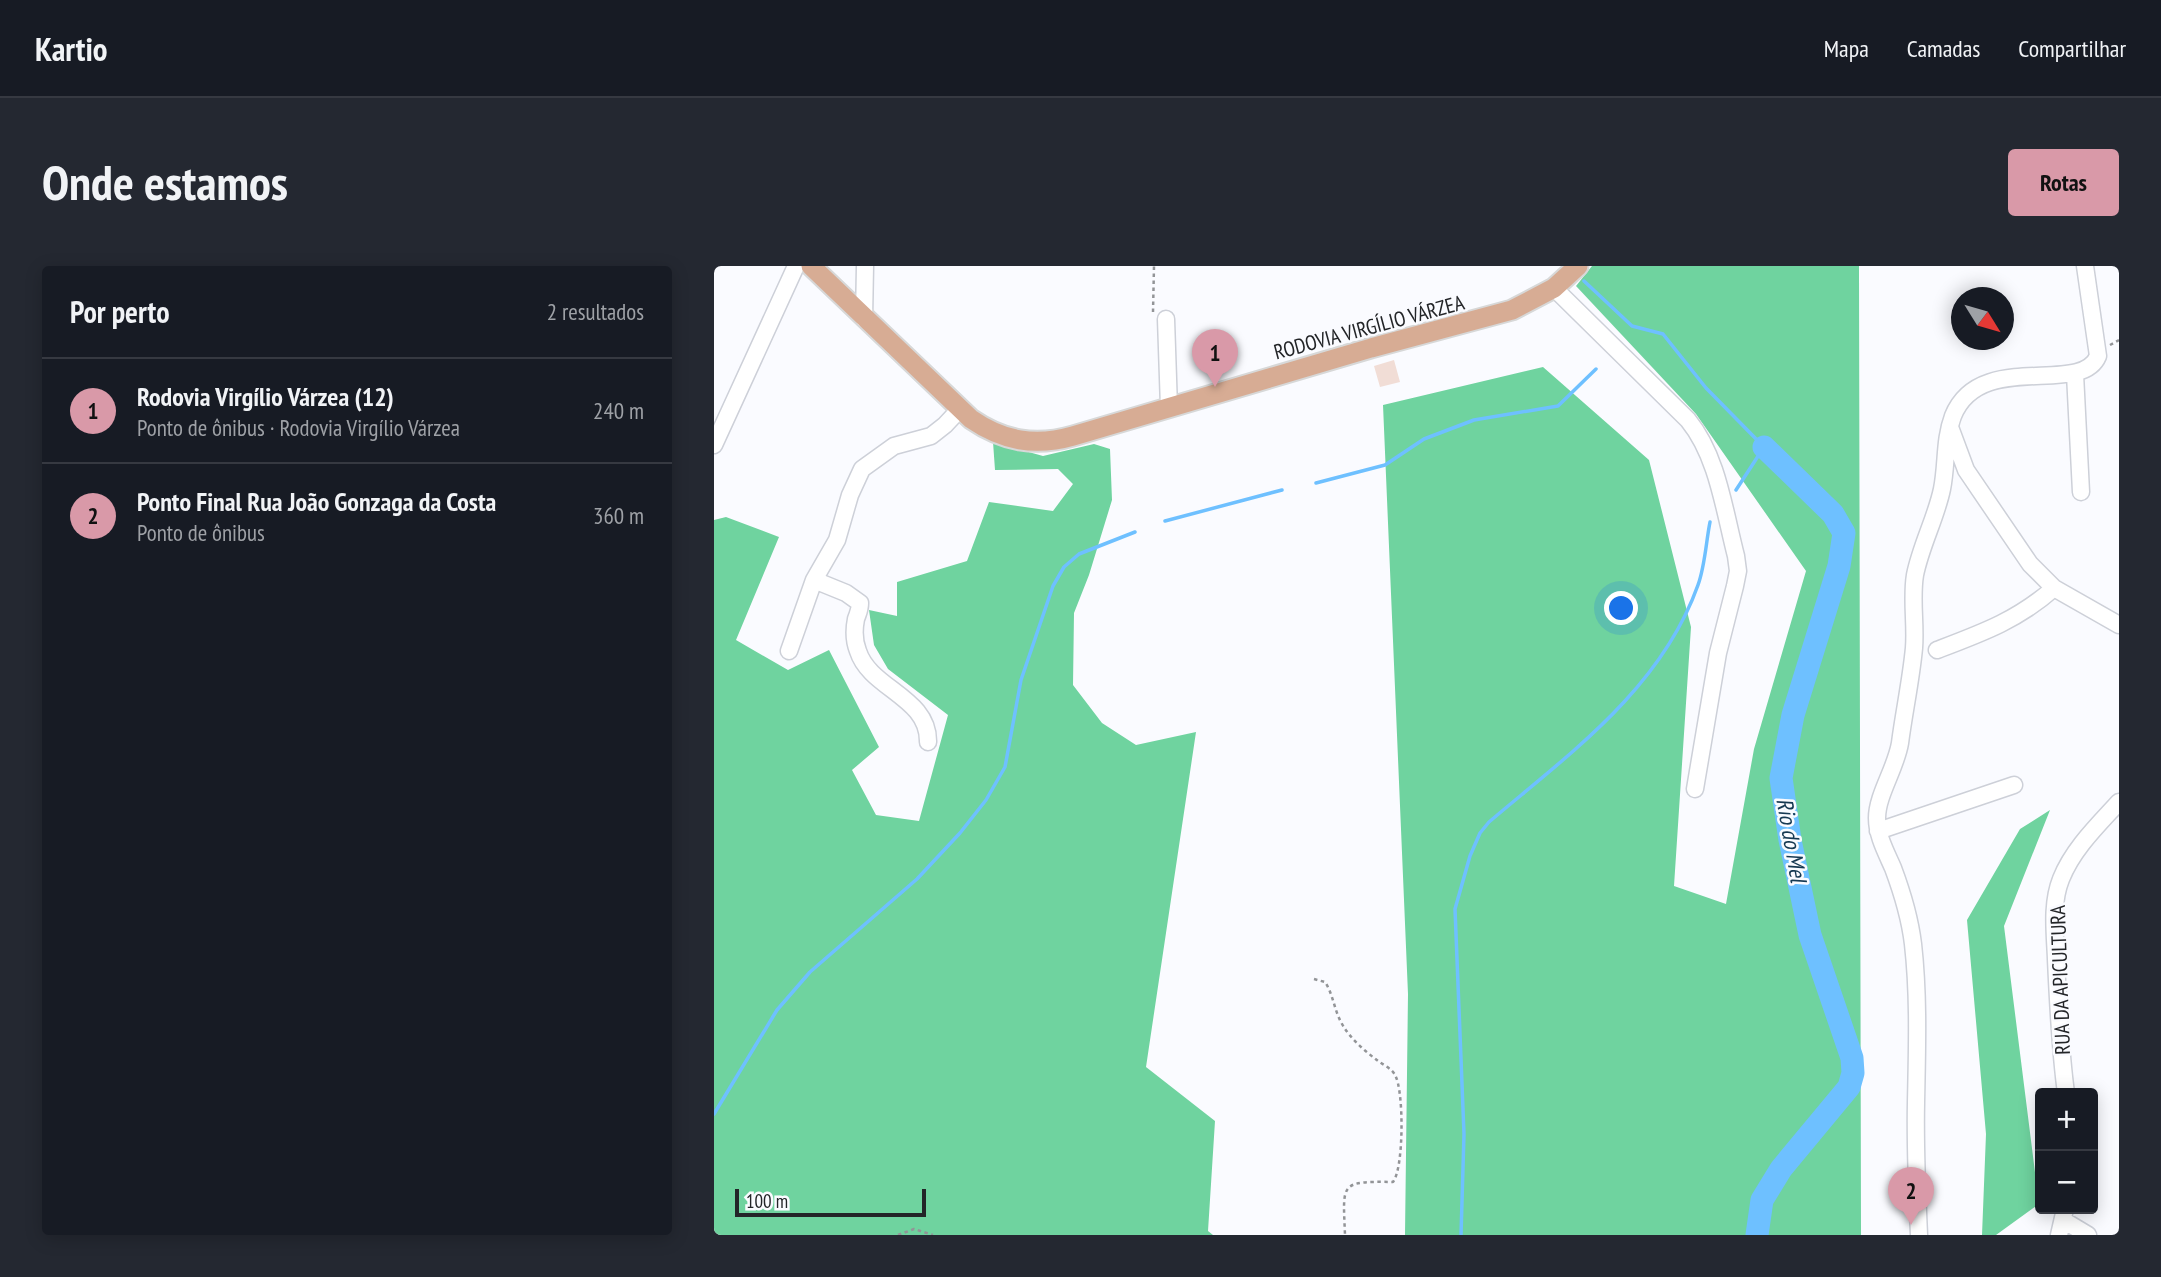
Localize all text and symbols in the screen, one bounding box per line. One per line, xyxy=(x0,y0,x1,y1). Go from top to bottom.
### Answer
text: Kartio xyxy=(35,27,108,70)
text: Mapa xyxy=(1824,33,1869,64)
text: Camadas xyxy=(1907,33,1980,64)
text: Compartilhar xyxy=(2018,33,2126,64)
button: Rotas xyxy=(2008,149,2119,216)
text: Onde estamos xyxy=(42,150,288,214)
north arrow xyxy=(1951,287,2014,350)
street label: RODOVIA VIRGÍLIO VÁRZEA xyxy=(1271,289,1467,365)
text: Por perto xyxy=(70,292,170,331)
text: 2 resultados xyxy=(547,297,644,326)
pin: 1 xyxy=(1192,329,1238,387)
text: Rodovia Virgílio Várzea (12) xyxy=(137,380,394,413)
text: 1 xyxy=(88,396,99,425)
text: 240 m xyxy=(593,396,644,425)
text: Ponto de ônibus · Rodovia Virgílio Várzea xyxy=(137,413,460,442)
text: Ponto Final Rua João Gonzaga da Costa xyxy=(137,485,496,518)
text: 2 xyxy=(88,501,99,530)
text: 360 m xyxy=(593,501,644,530)
text: Ponto de ônibus xyxy=(137,518,265,547)
your location xyxy=(1604,591,1638,625)
water label: Rio do Mel xyxy=(1770,796,1814,887)
street label: RUA DA APICULTURA xyxy=(2044,905,2076,1055)
map controls xyxy=(2035,1088,2098,1214)
button: + xyxy=(2035,1088,2098,1151)
button: − xyxy=(2035,1151,2098,1214)
pin: 2 xyxy=(1888,1167,1934,1225)
scale bar xyxy=(735,1186,926,1218)
text: 100 m xyxy=(746,1189,788,1213)

